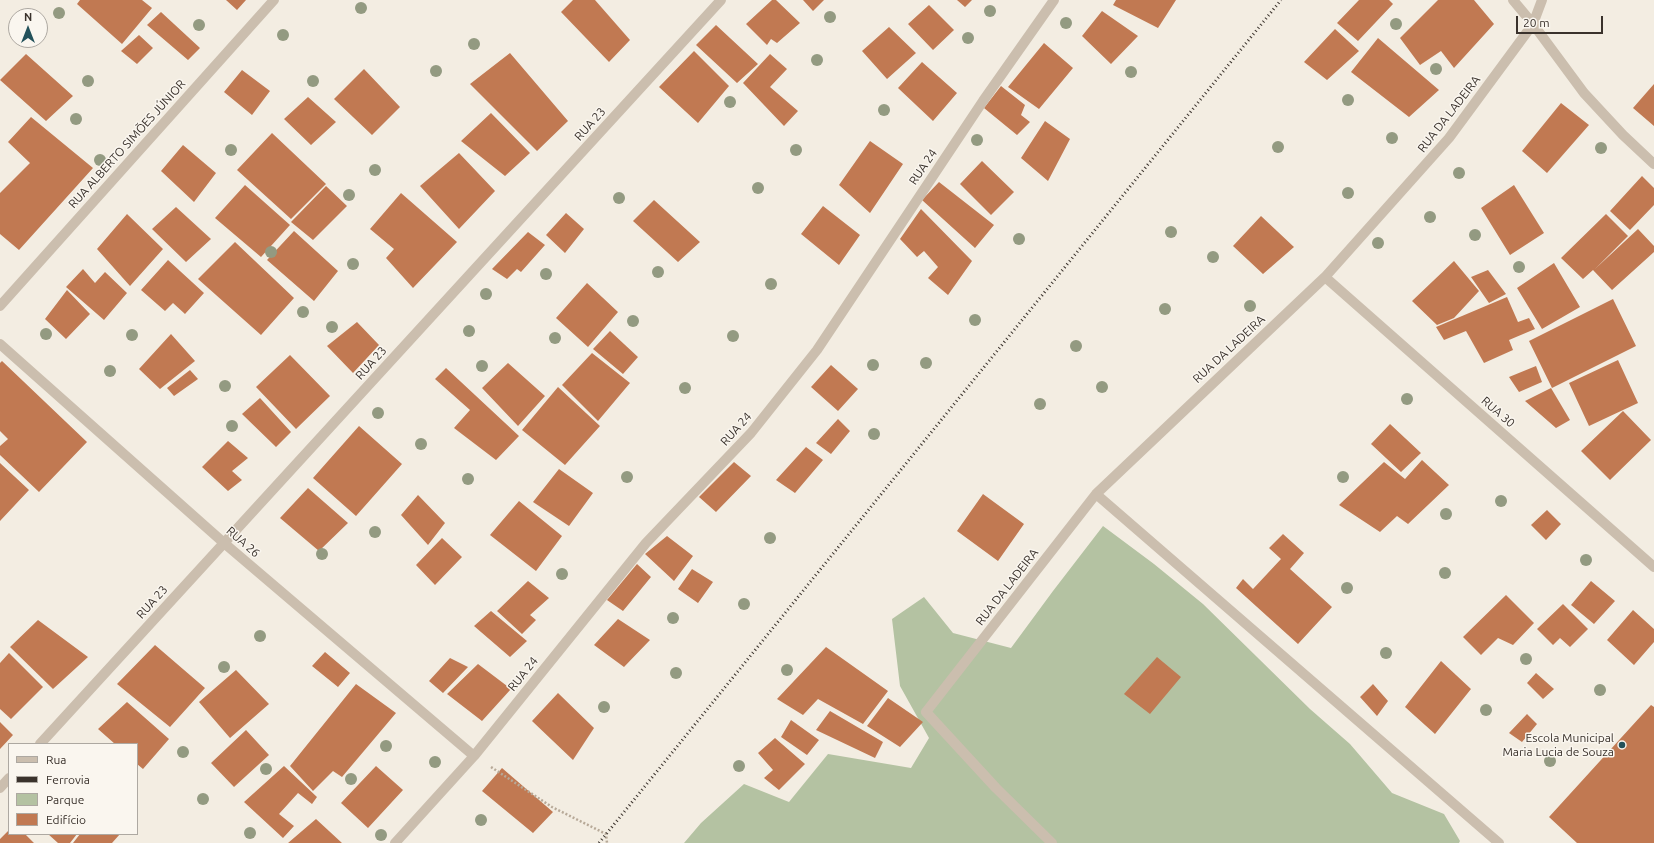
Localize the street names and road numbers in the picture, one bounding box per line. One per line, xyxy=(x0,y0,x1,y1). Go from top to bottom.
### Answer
street label: RUA DA LADEIRA xyxy=(1415,73,1483,155)
street label: RUA ALBERTO SIMÕES JÚNIOR xyxy=(65,77,189,211)
street label: RUA 23 xyxy=(571,104,609,144)
street label: RUA 24 xyxy=(906,147,940,187)
street label: RUA DA LADEIRA xyxy=(1190,312,1268,386)
street label: RUA 23 xyxy=(352,343,390,383)
street label: RUA 30 xyxy=(1478,394,1518,430)
street label: RUA 24 xyxy=(717,409,755,449)
street label: RUA 26 xyxy=(223,524,263,560)
street label: RUA DA LADEIRA xyxy=(973,546,1041,628)
street label: RUA 23 xyxy=(133,582,171,622)
street label: RUA 24 xyxy=(505,654,541,694)

